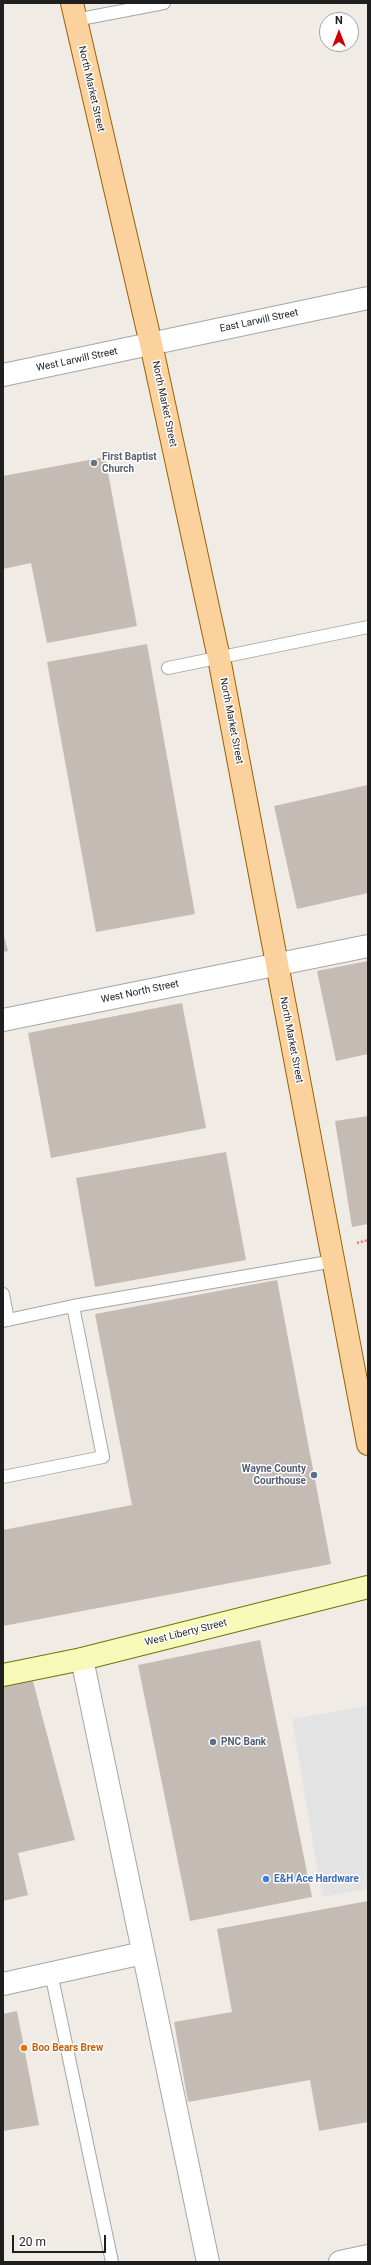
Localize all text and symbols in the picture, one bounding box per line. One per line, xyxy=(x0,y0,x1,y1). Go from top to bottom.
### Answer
north arrow xyxy=(319,12,359,52)
text: N xyxy=(335,14,343,27)
street label: North Market Street xyxy=(75,45,107,133)
street label: East Larwill Street xyxy=(219,307,299,335)
street label: West Larwill Street xyxy=(35,346,119,374)
street label: North Market Street xyxy=(149,360,179,448)
place label: First Baptist Church xyxy=(102,451,157,474)
marker: First Baptist Church xyxy=(89,458,99,468)
street label: North Market Street xyxy=(217,677,245,765)
street label: West North Street xyxy=(100,978,180,1006)
street label: North Market Street xyxy=(277,996,305,1084)
place label: Wayne County Courthouse xyxy=(242,1463,306,1486)
marker: Wayne County Courthouse xyxy=(309,1470,319,1480)
street label: West Liberty Street xyxy=(144,1617,228,1649)
place label: PNC Bank xyxy=(221,1736,266,1748)
marker: PNC Bank xyxy=(208,1737,218,1747)
place label: E&H Ace Hardware xyxy=(274,1873,359,1885)
marker: E&H Ace Hardware xyxy=(261,1874,271,1884)
place label: Boo Bears Brew xyxy=(32,2042,103,2054)
marker: Boo Bears Brew xyxy=(19,2043,29,2053)
scale bar xyxy=(14,2227,108,2253)
text: 20 m xyxy=(19,2235,46,2249)

